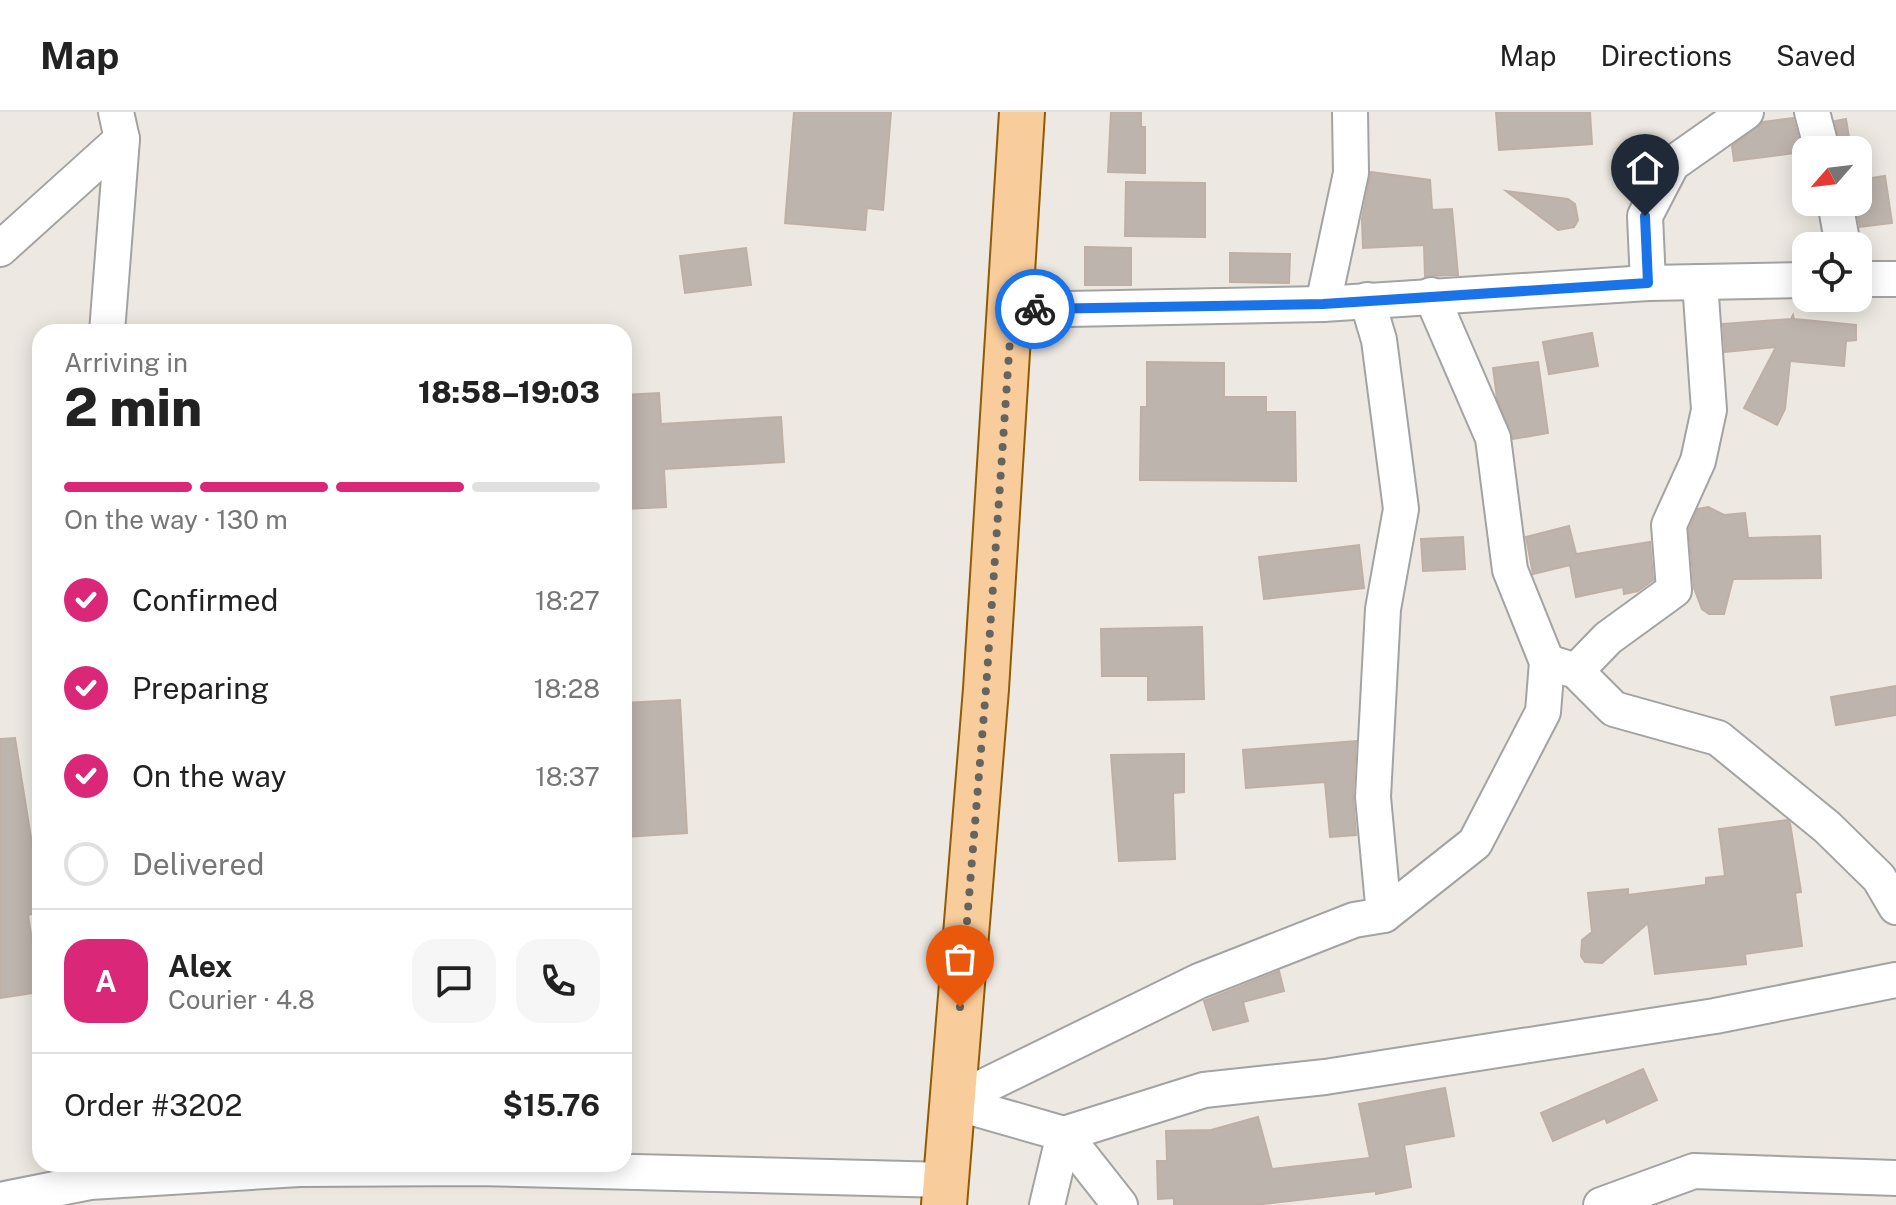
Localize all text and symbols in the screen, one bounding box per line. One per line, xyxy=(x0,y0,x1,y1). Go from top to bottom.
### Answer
text: Map xyxy=(40,33,119,78)
text: Map xyxy=(1500,39,1556,72)
text: Directions xyxy=(1600,39,1732,72)
text: Saved xyxy=(1776,39,1856,72)
pin xyxy=(1611,134,1679,216)
north arrow xyxy=(1792,136,1872,216)
map controls xyxy=(1792,136,1872,312)
icon: home xyxy=(1623,146,1667,190)
button: locate xyxy=(1792,232,1872,312)
courier xyxy=(995,269,1075,349)
icon: bike xyxy=(1013,287,1057,331)
text: Arriving in xyxy=(64,347,188,378)
text: 18:58–19:03 xyxy=(418,374,600,410)
text: 2 min xyxy=(64,377,202,438)
text: On the way · 130 m xyxy=(64,504,288,535)
icon: check xyxy=(64,578,108,622)
text: Confirmed xyxy=(132,582,278,618)
text: 18:27 xyxy=(535,585,600,616)
icon: check xyxy=(64,666,108,710)
text: Preparing xyxy=(132,670,269,706)
text: 18:28 xyxy=(534,673,600,704)
icon: check xyxy=(64,754,108,798)
text: On the way xyxy=(132,758,286,794)
text: 18:37 xyxy=(535,761,600,792)
text: Delivered xyxy=(132,846,264,882)
pin xyxy=(926,925,994,1007)
icon: bag xyxy=(938,937,982,981)
button: chat xyxy=(412,939,496,1023)
button: phone xyxy=(516,939,600,1023)
text: Alex xyxy=(168,948,232,984)
text: A xyxy=(95,963,117,999)
text: Courier · 4.8 xyxy=(168,984,315,1015)
text: Order #3202 xyxy=(64,1087,242,1123)
text: $15.76 xyxy=(503,1087,600,1123)

